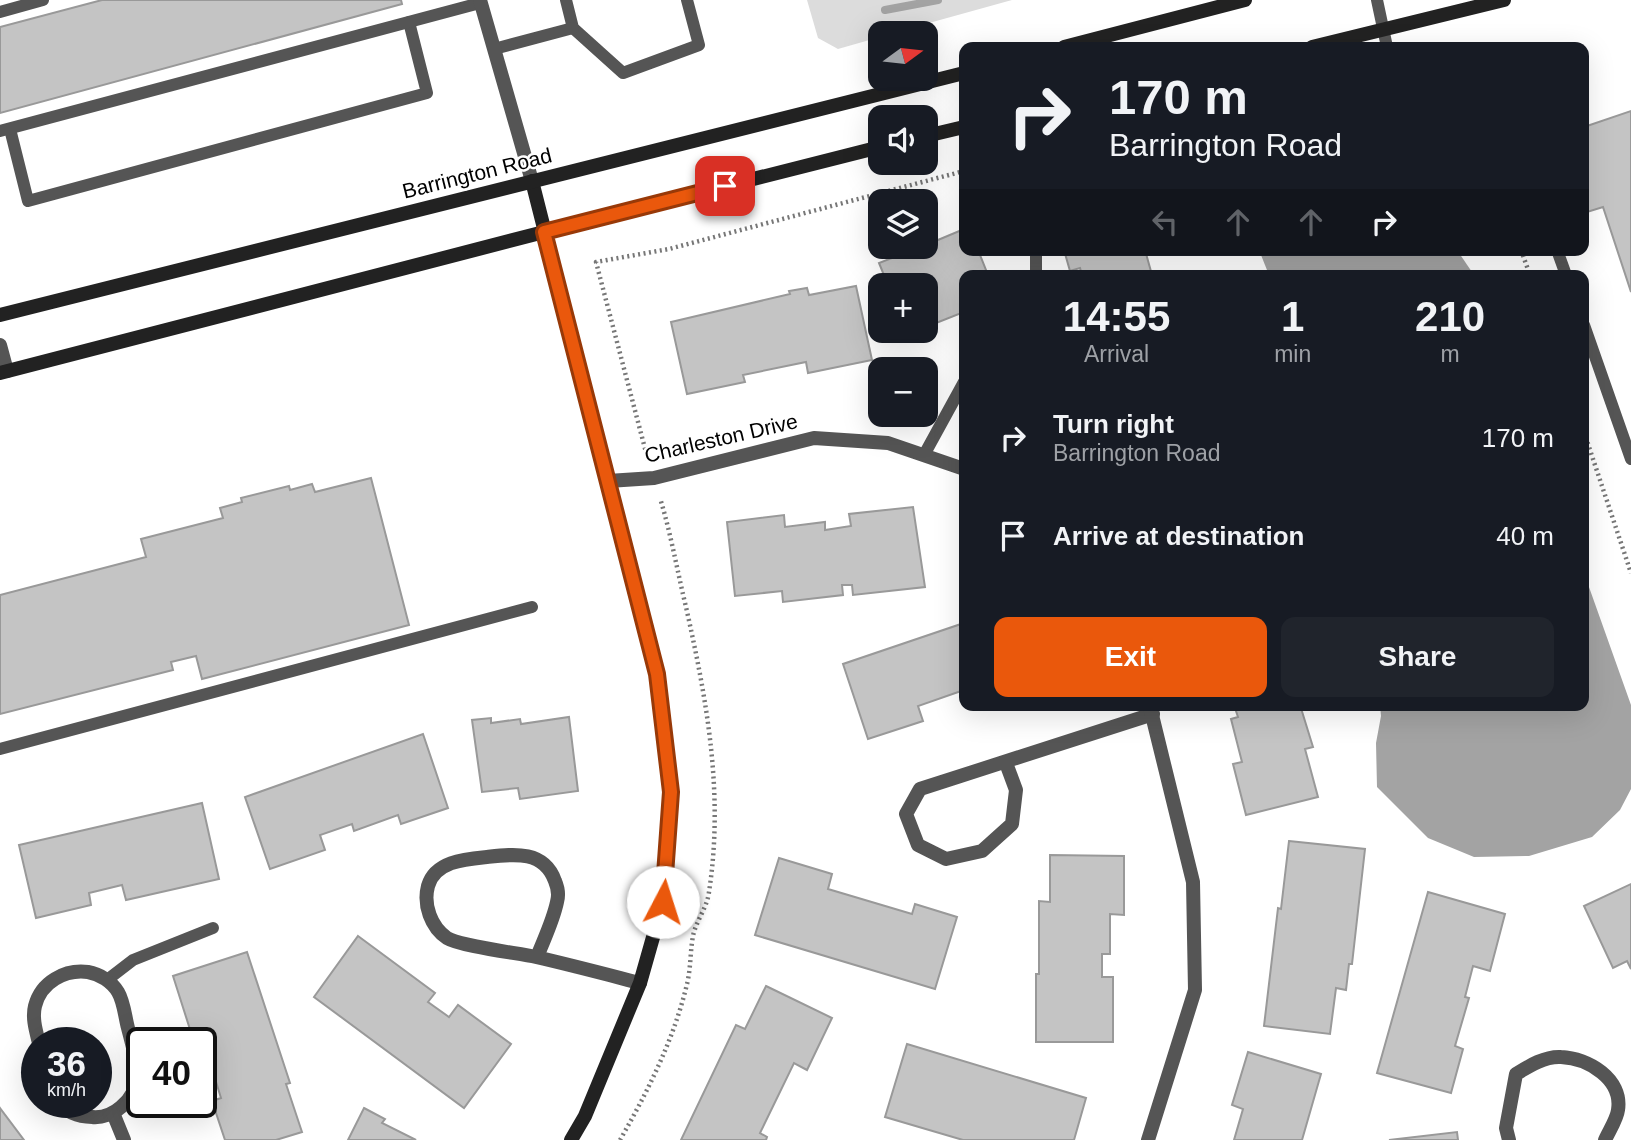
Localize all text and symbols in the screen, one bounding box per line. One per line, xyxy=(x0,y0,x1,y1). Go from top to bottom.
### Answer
north arrow xyxy=(868,21,938,91)
map controls xyxy=(868,21,938,427)
icon: right xyxy=(994,70,1085,161)
text: 170 m xyxy=(1109,70,1248,124)
button: sound xyxy=(868,105,938,175)
text: Barrington Road xyxy=(1109,127,1342,163)
street label: Barrington Road xyxy=(400,143,554,203)
pin xyxy=(695,156,755,216)
icon: arrive xyxy=(706,167,744,205)
button: layers xyxy=(868,189,938,259)
icon: left xyxy=(1146,203,1184,241)
icon: ahead xyxy=(1219,203,1257,241)
icon: ahead xyxy=(1292,203,1330,241)
icon: right xyxy=(1365,203,1403,241)
button: + xyxy=(868,273,938,343)
text: 14:55 xyxy=(1063,293,1170,340)
text: 1 xyxy=(1281,293,1304,340)
text: 210 xyxy=(1415,293,1485,340)
text: Arrival xyxy=(1084,341,1149,367)
text: min xyxy=(1274,341,1311,367)
text: m xyxy=(1441,341,1460,367)
button: − xyxy=(868,357,938,427)
street label: Charleston Drive xyxy=(642,409,800,467)
text: Turn right xyxy=(1053,409,1174,439)
icon: right xyxy=(994,419,1032,457)
text: 170 m xyxy=(1482,423,1554,453)
text: Barrington Road xyxy=(1053,440,1221,466)
icon: arrive xyxy=(994,517,1032,555)
text: Arrive at destination xyxy=(1053,521,1304,551)
text: 40 m xyxy=(1496,521,1554,551)
button: Exit xyxy=(994,617,1267,697)
button: Share xyxy=(1281,617,1554,697)
position arrow xyxy=(626,865,700,939)
speed limit sign: 40 xyxy=(126,1027,217,1118)
text: 36 xyxy=(47,1044,86,1083)
text: km/h xyxy=(47,1080,86,1100)

